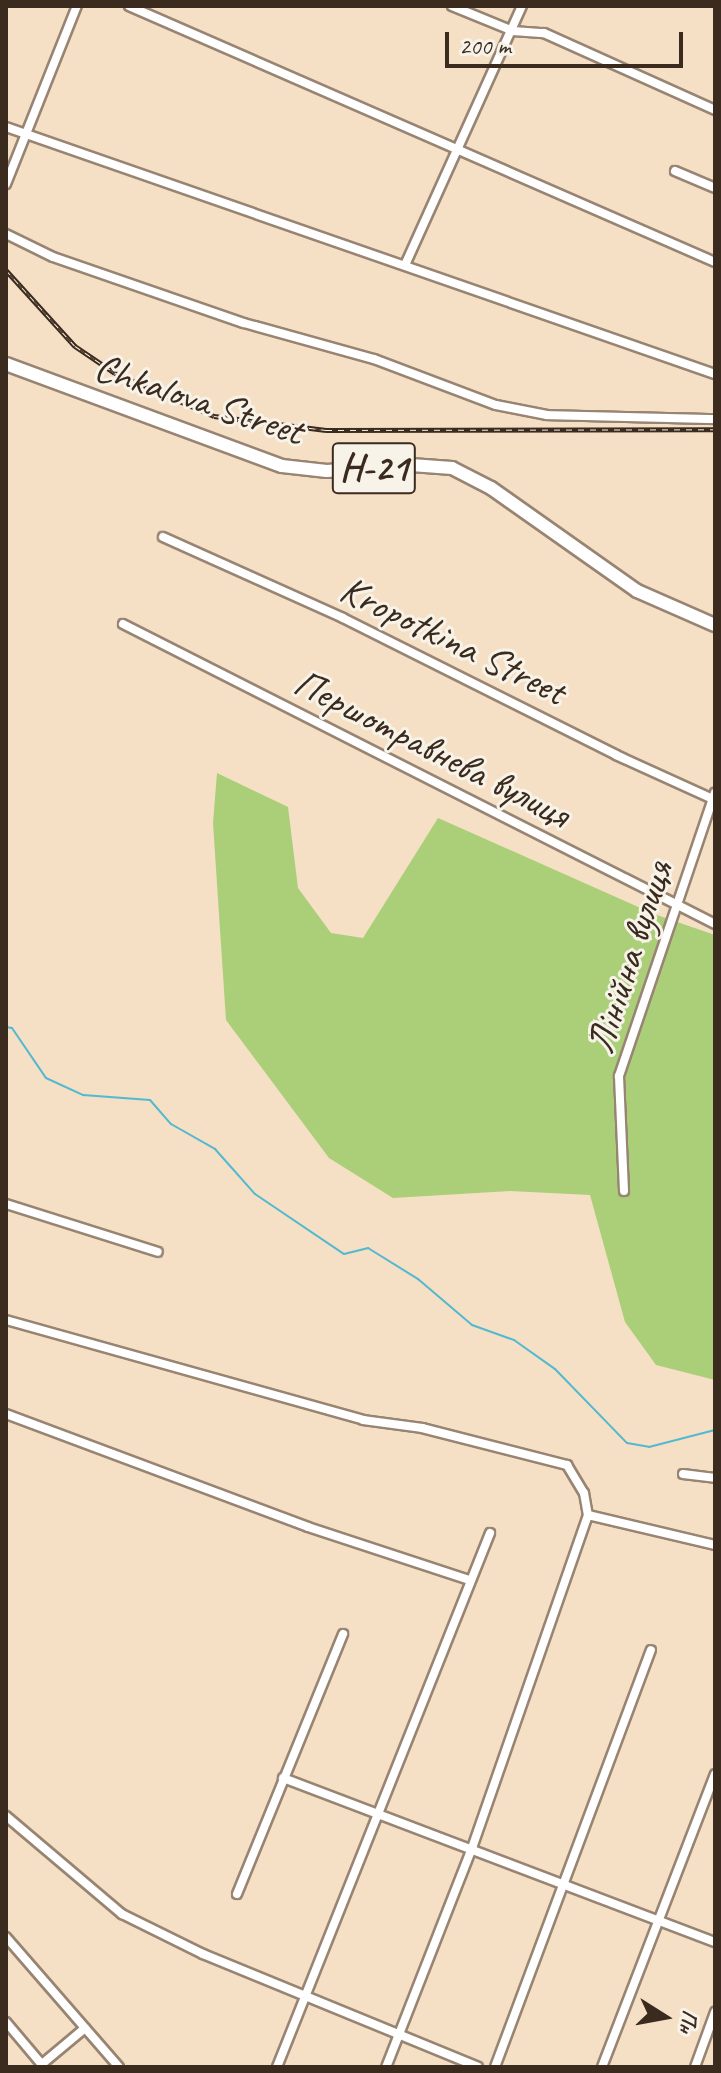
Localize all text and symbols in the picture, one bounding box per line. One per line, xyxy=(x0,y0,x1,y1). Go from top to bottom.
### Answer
scale bar xyxy=(449,16,687,66)
text: 200 m xyxy=(459,31,511,61)
street label: Chkalova Street xyxy=(88,343,310,455)
road number: Н-21 xyxy=(330,434,418,502)
street label: Kropotkina Street xyxy=(332,565,574,715)
street label: Першотравнева вулиця xyxy=(285,657,579,839)
street label: Лінійна вулиця xyxy=(575,854,683,1060)
north arrow xyxy=(625,1977,705,2057)
text: Пн xyxy=(673,2008,704,2036)

